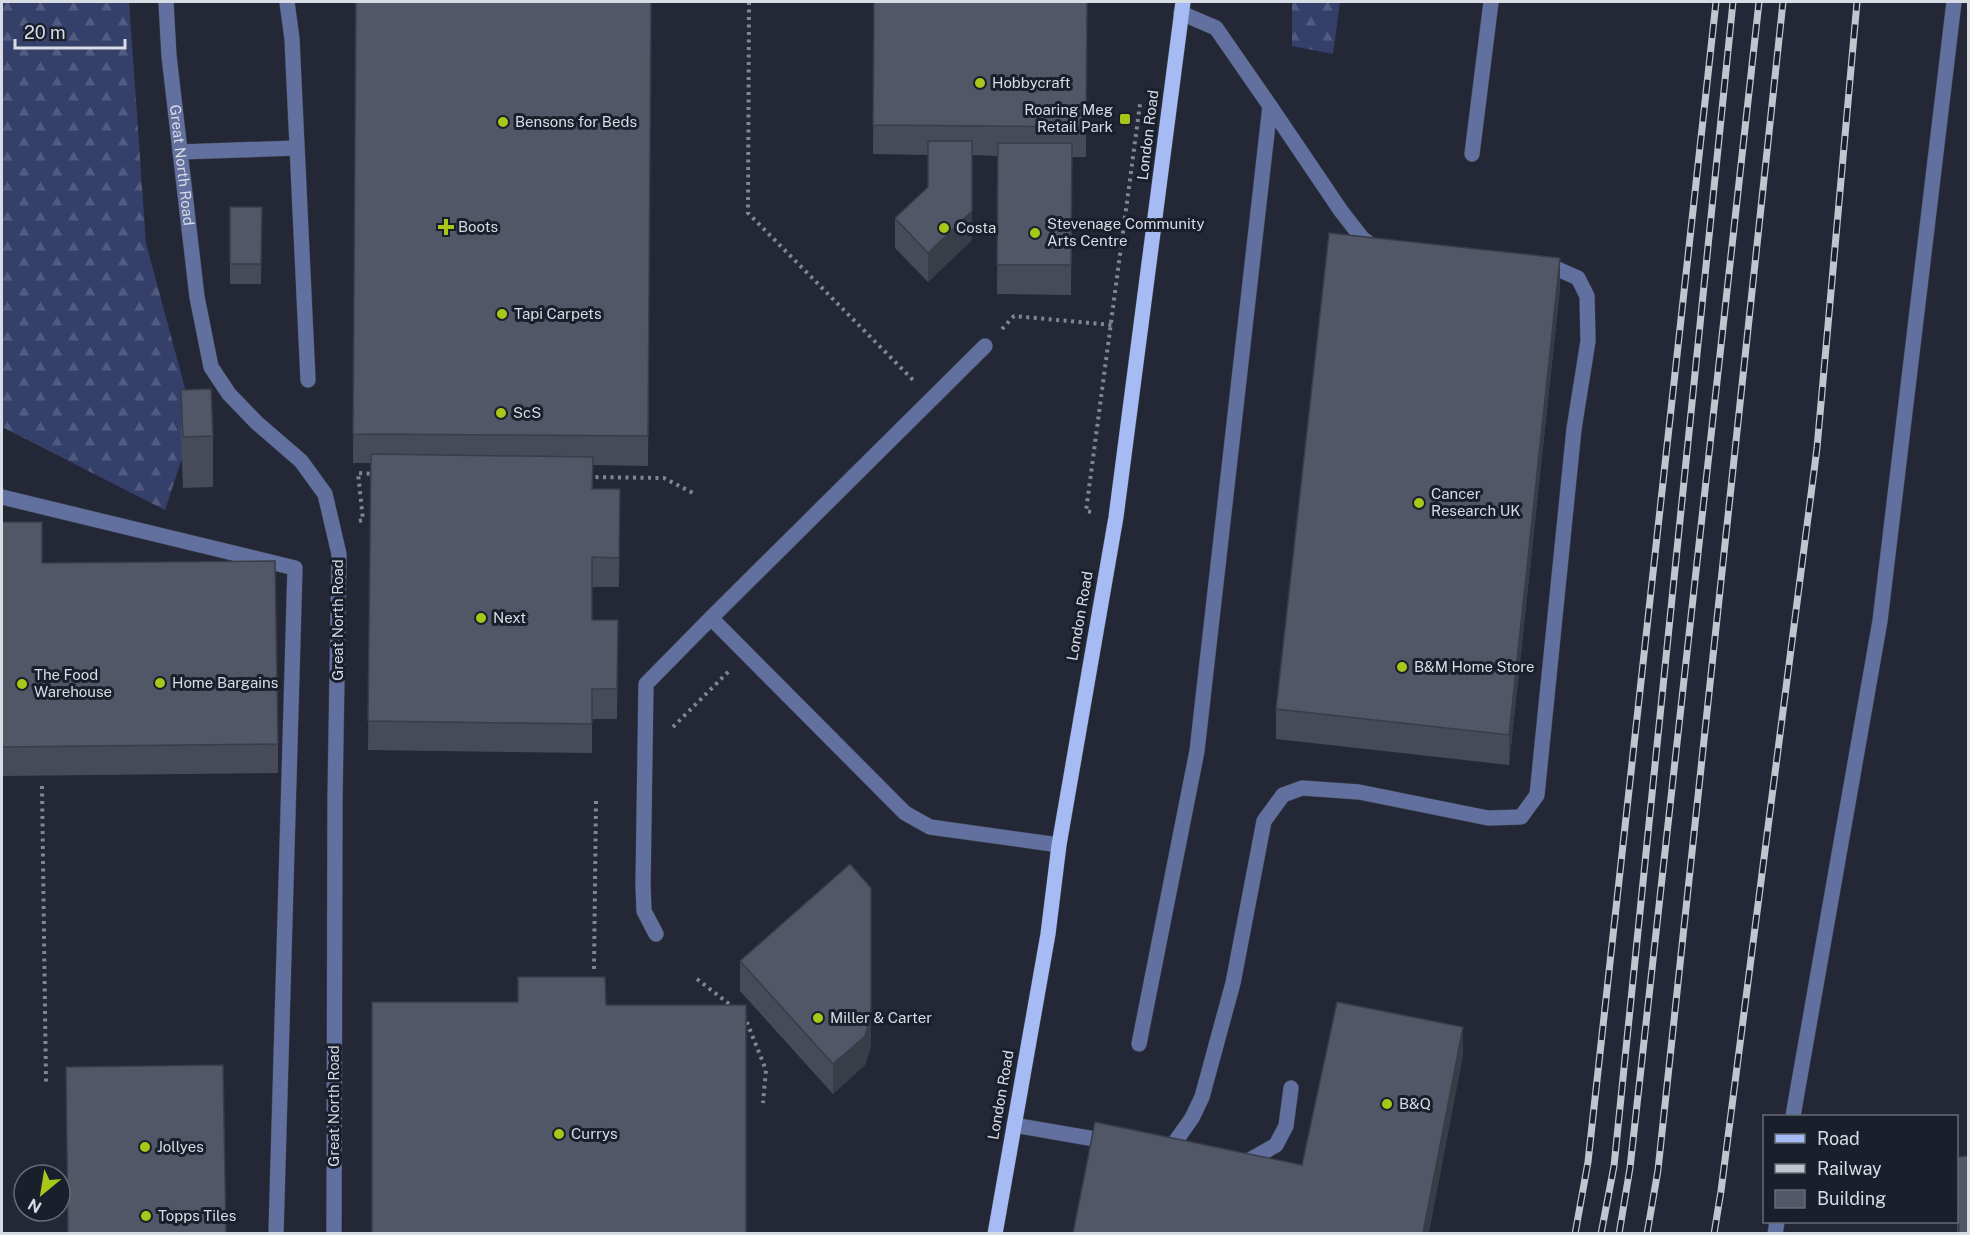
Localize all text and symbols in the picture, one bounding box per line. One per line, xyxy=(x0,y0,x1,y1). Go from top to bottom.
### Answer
scale bar xyxy=(15,12,124,50)
text: 20 m xyxy=(24,22,66,43)
place label: Hobbycraft xyxy=(992,74,1071,91)
marker: Hobbycraft xyxy=(973,76,987,90)
street label: London Road xyxy=(1134,89,1161,181)
place label: Roaring Meg Retail Park xyxy=(1024,101,1113,135)
street label: Great North Road xyxy=(167,104,198,227)
marker: Roaring Meg Retail Park xyxy=(1118,112,1132,126)
place label: Bensons for Beds xyxy=(515,113,637,130)
marker: Bensons for Beds xyxy=(496,115,510,129)
place label: Stevenage Community Arts Centre xyxy=(1047,215,1204,249)
place label: Boots xyxy=(458,218,498,235)
place label: Costa xyxy=(956,219,996,236)
marker: Boots xyxy=(439,220,453,234)
marker: Costa xyxy=(937,221,951,235)
marker: Stevenage Community Arts Centre xyxy=(1028,226,1042,240)
place label: Tapi Carpets xyxy=(514,305,601,322)
marker: Tapi Carpets xyxy=(495,307,509,321)
place label: ScS xyxy=(513,404,541,421)
marker: ScS xyxy=(494,406,508,420)
place label: Cancer Research UK xyxy=(1431,485,1520,519)
marker: Cancer Research UK xyxy=(1412,496,1426,510)
street label: Great North Road xyxy=(329,559,346,681)
street label: London Road xyxy=(1063,570,1096,662)
place label: Next xyxy=(493,609,526,626)
marker: Next xyxy=(474,611,488,625)
place label: B&M Home Store xyxy=(1414,658,1535,675)
marker: B&M Home Store xyxy=(1395,660,1409,674)
place label: The Food Warehouse xyxy=(34,666,112,700)
place label: Home Bargains xyxy=(172,674,278,691)
marker: Home Bargains xyxy=(153,676,167,690)
marker: The Food Warehouse xyxy=(15,677,29,691)
place label: Miller & Carter xyxy=(830,1009,932,1026)
marker: Miller & Carter xyxy=(811,1011,825,1025)
street label: Great North Road xyxy=(325,1045,342,1167)
street label: London Road xyxy=(984,1049,1017,1141)
place label: B&Q xyxy=(1399,1095,1431,1112)
marker: B&Q xyxy=(1380,1097,1394,1111)
legend xyxy=(1763,1115,1958,1223)
place label: Currys xyxy=(571,1125,618,1142)
marker: Currys xyxy=(552,1127,566,1141)
text: Road xyxy=(1817,1128,1860,1149)
place label: Jollyes xyxy=(157,1138,204,1155)
marker: Jollyes xyxy=(138,1140,152,1154)
text: Railway xyxy=(1817,1158,1882,1179)
north arrow xyxy=(12,1163,72,1223)
text: Building xyxy=(1817,1188,1886,1209)
text: N xyxy=(25,1194,45,1217)
place label: Topps Tiles xyxy=(158,1207,236,1224)
marker: Topps Tiles xyxy=(139,1209,153,1223)

